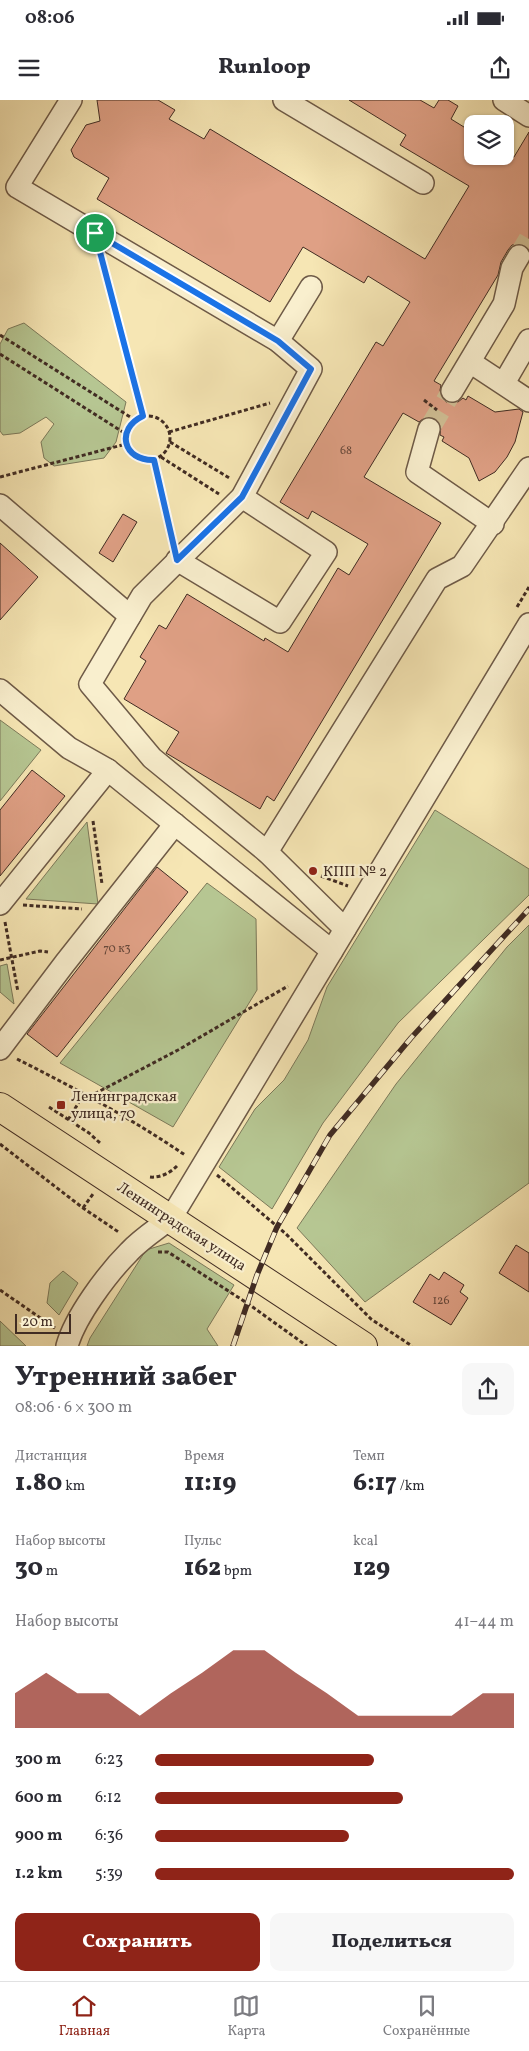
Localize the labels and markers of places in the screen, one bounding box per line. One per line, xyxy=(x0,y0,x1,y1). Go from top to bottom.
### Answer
pin xyxy=(74,212,116,254)
place label: КПП № 2 xyxy=(323,862,387,883)
marker: КПП № 2 xyxy=(307,865,319,877)
place label: Ленинградская улица, 70 xyxy=(71,1087,177,1125)
marker: Ленинградская улица, 70 xyxy=(55,1099,67,1111)

